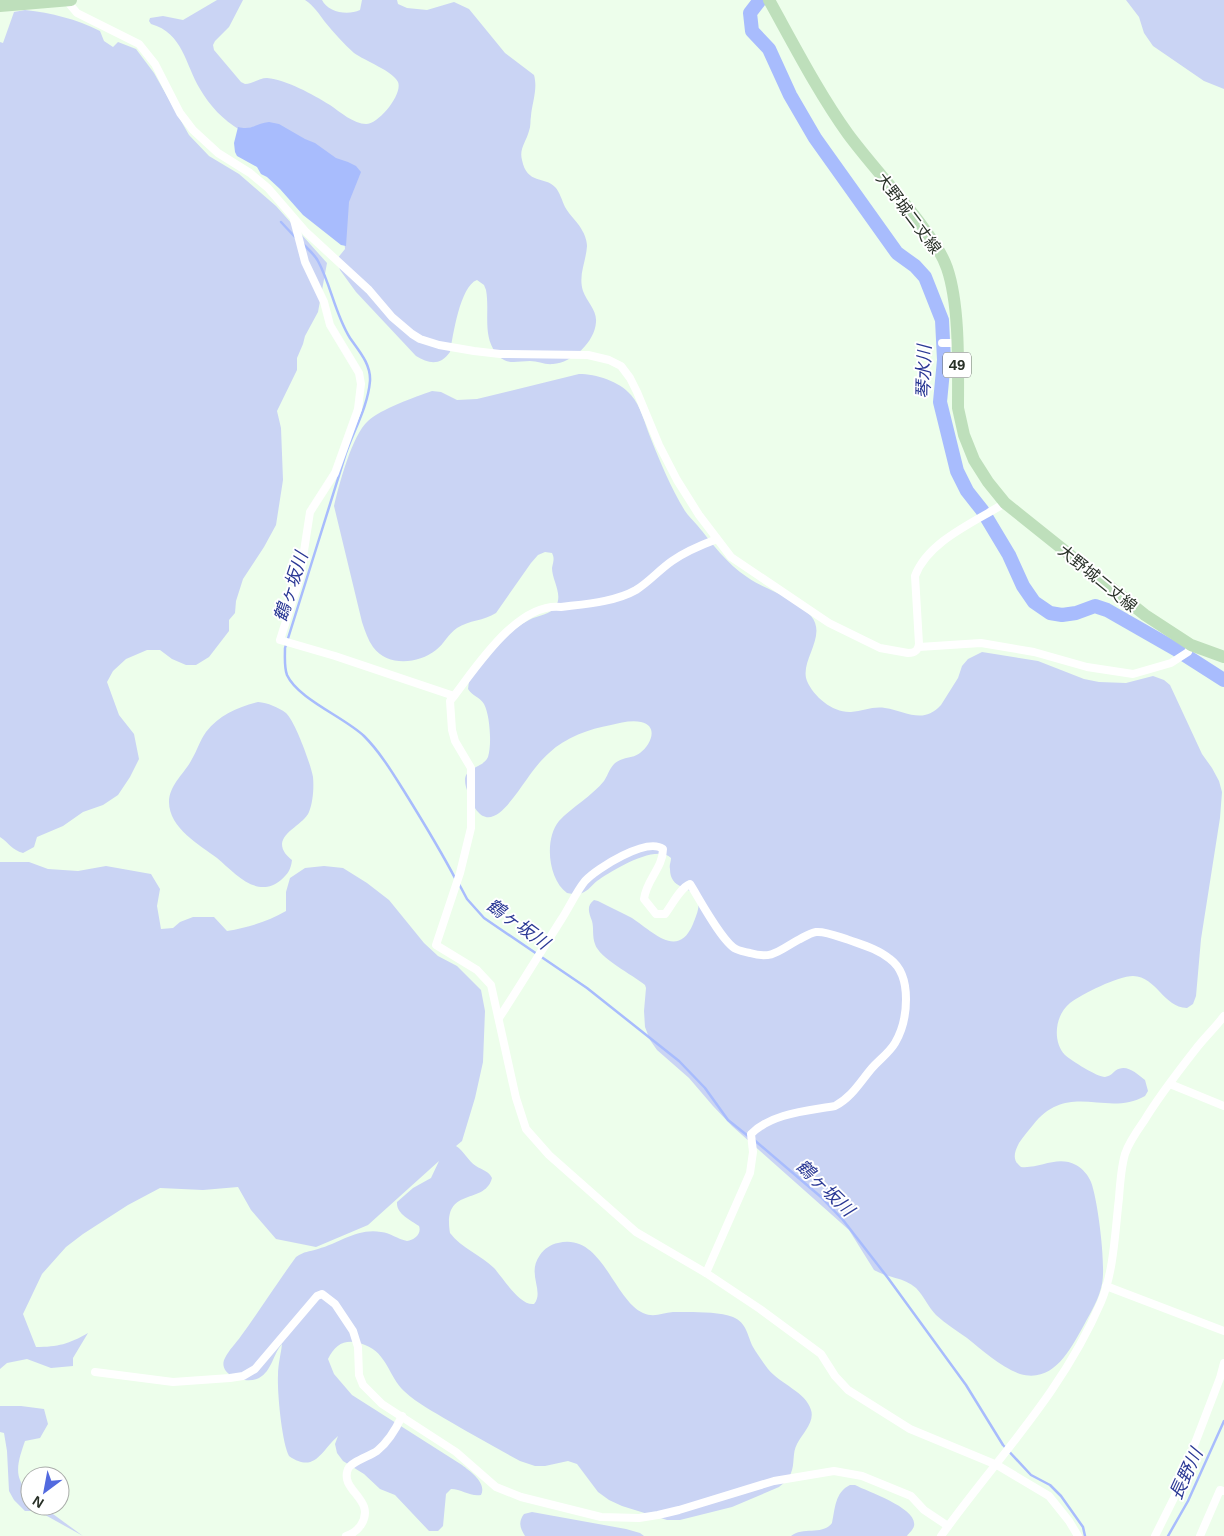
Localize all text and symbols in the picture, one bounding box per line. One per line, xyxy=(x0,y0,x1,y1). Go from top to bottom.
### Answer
street label: 大野城二丈線 xyxy=(873,170,944,257)
water label: 琴水川 xyxy=(914,343,935,399)
road number: 49 xyxy=(943,352,971,378)
street label: 大野城二丈線 xyxy=(1055,542,1140,615)
water label: 鶴ヶ坂川 xyxy=(270,548,312,624)
water label: 鶴ヶ坂川 xyxy=(483,895,555,954)
water label: 鶴ヶ坂川 xyxy=(792,1156,859,1222)
water label: 長野川 xyxy=(1166,1443,1207,1503)
north arrow xyxy=(20,1466,70,1516)
text: N xyxy=(30,1493,47,1511)

